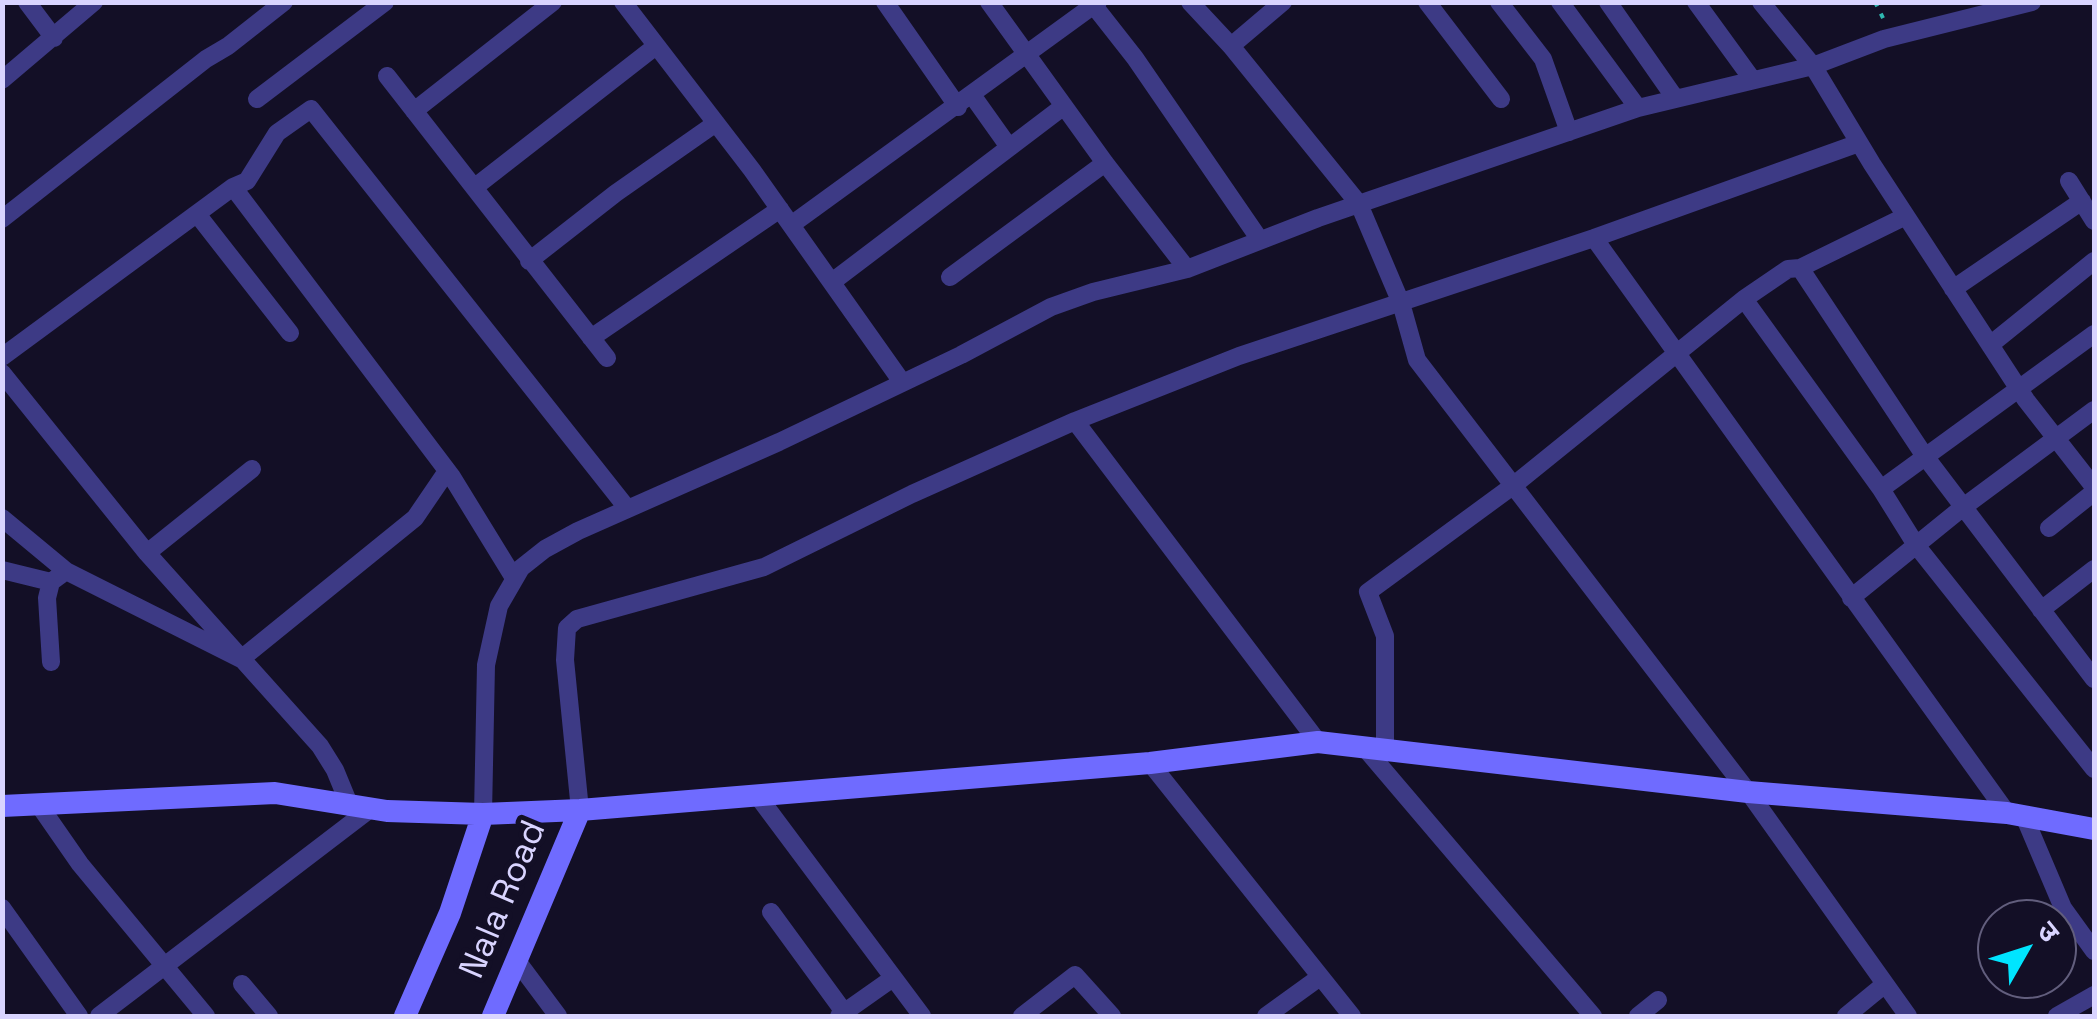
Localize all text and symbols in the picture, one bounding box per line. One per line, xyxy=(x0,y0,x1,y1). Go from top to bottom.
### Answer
street label: Nala Road xyxy=(452,815,556,985)
north arrow xyxy=(1977,899,2077,999)
text: उ xyxy=(2030,914,2068,949)

